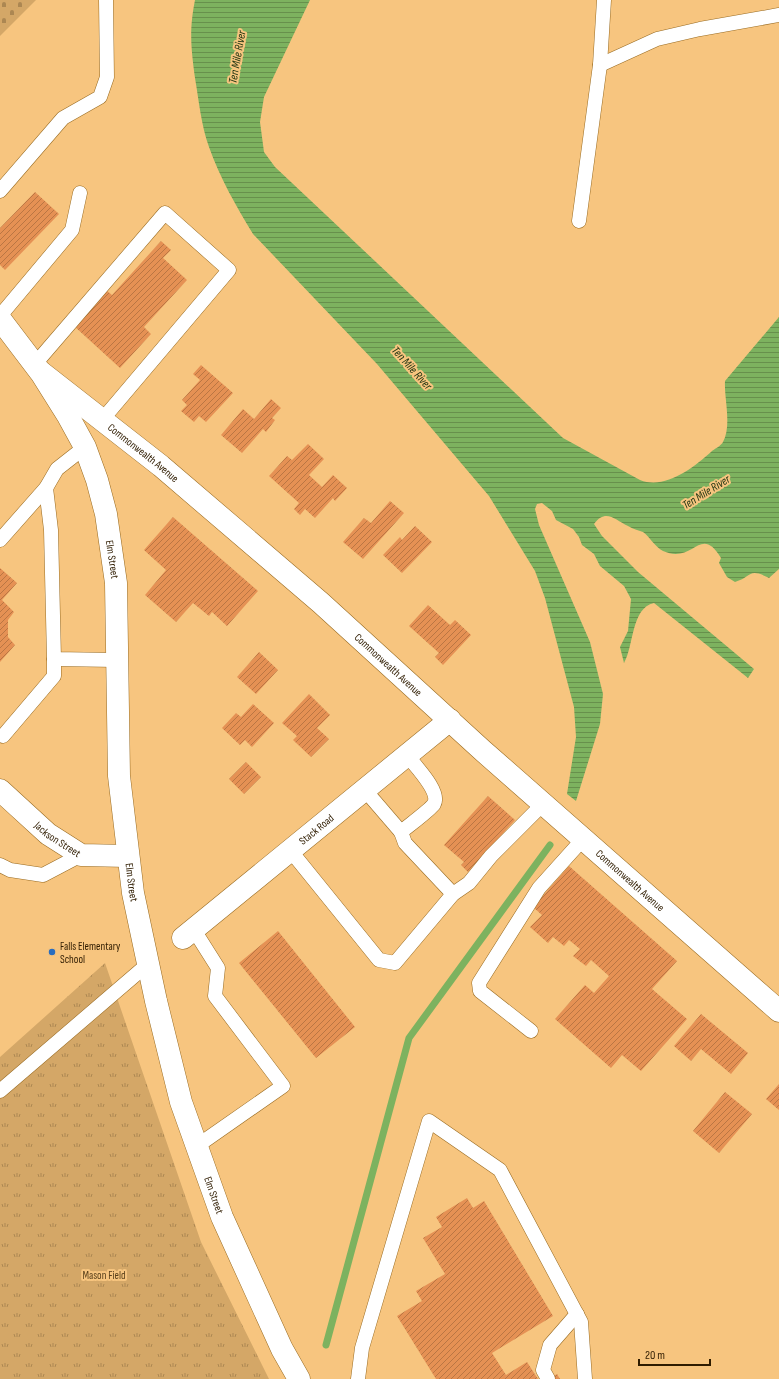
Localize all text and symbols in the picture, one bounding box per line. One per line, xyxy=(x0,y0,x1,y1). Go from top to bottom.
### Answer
water label: Ten Mile River xyxy=(225,29,250,85)
water label: Ten Mile River xyxy=(388,343,436,394)
street label: Commonwealth Avenue xyxy=(105,421,181,485)
water label: Ten Mile River xyxy=(680,472,733,513)
street label: Elm Street xyxy=(103,539,121,580)
street label: Commonwealth Avenue xyxy=(352,631,425,699)
street label: Stack Road xyxy=(297,811,337,848)
street label: Jackson Street xyxy=(31,818,83,860)
street label: Commonwealth Avenue xyxy=(593,847,667,914)
street label: Elm Street xyxy=(122,862,141,903)
place label: Falls Elementary School xyxy=(60,940,121,966)
marker: Falls Elementary School xyxy=(47,947,57,957)
street label: Elm Street xyxy=(201,1175,227,1216)
park label: Mason Field xyxy=(82,1269,126,1282)
scale bar xyxy=(639,1341,710,1367)
text: 20 m xyxy=(645,1348,665,1363)

